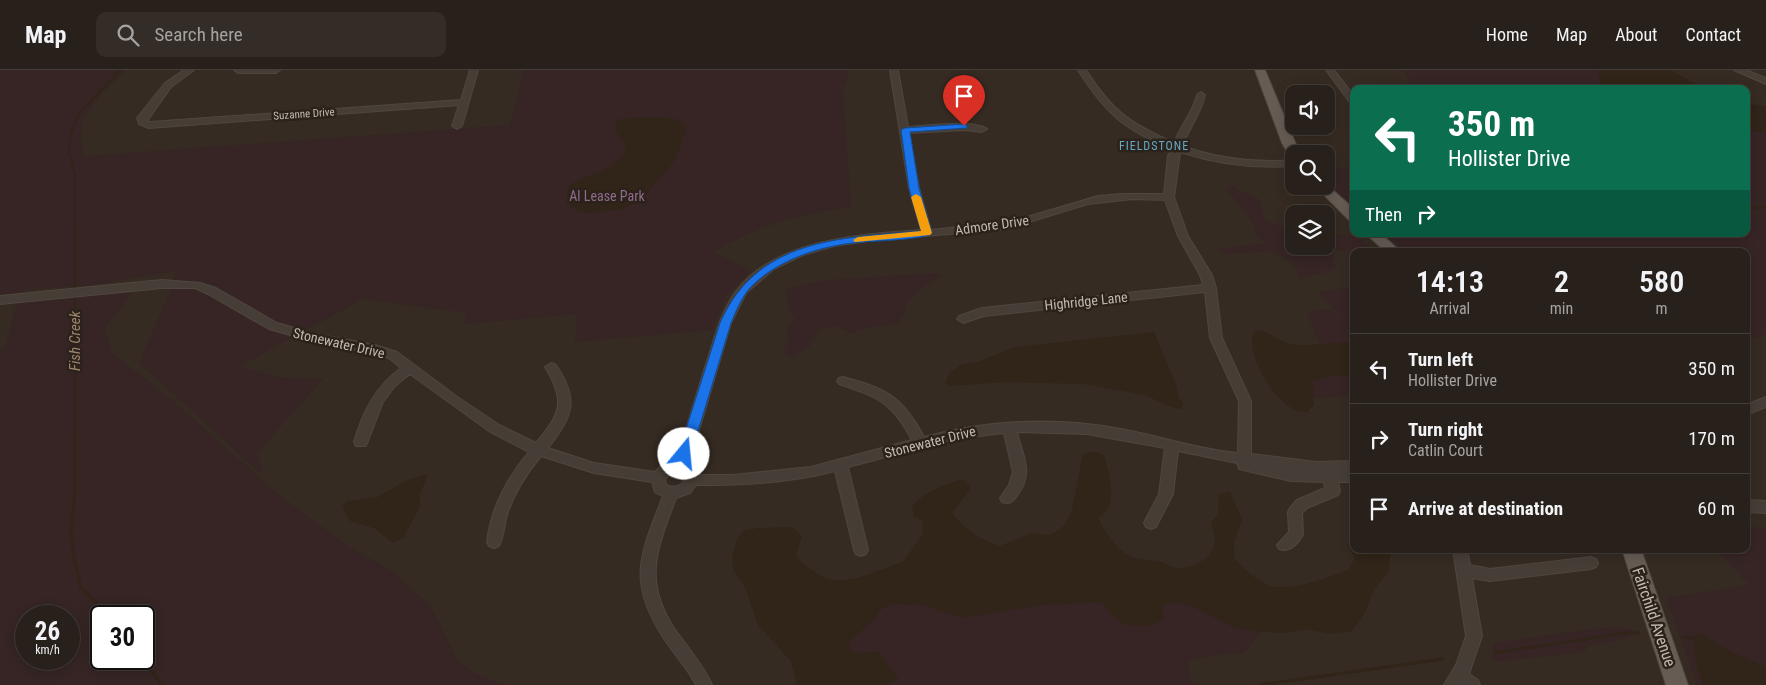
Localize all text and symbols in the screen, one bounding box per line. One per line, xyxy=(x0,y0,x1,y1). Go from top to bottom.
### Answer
search box xyxy=(96,12,446,57)
text: Map xyxy=(25,21,66,49)
icon: search xyxy=(114,21,142,49)
text: Search here xyxy=(154,23,243,46)
text: Home xyxy=(1486,24,1528,45)
text: Map xyxy=(1556,24,1587,45)
text: About xyxy=(1615,24,1657,45)
text: Contact xyxy=(1685,24,1741,45)
pin xyxy=(943,75,985,126)
icon: arrive xyxy=(950,82,978,110)
map controls xyxy=(1285,85,1335,255)
button: sound xyxy=(1285,85,1335,135)
text: 350 m xyxy=(1448,104,1535,145)
street label: Suzanne Drive xyxy=(273,105,335,123)
icon: left xyxy=(1365,105,1430,170)
district label: FIELDSTONE xyxy=(1119,139,1189,153)
button: search xyxy=(1285,145,1335,195)
text: Hollister Drive xyxy=(1448,146,1570,171)
park label: Al Lease Park xyxy=(569,188,645,204)
icon: right xyxy=(1412,200,1440,228)
text: Then xyxy=(1365,203,1402,226)
button: layers xyxy=(1285,205,1335,255)
street label: Admore Drive xyxy=(954,212,1030,238)
text: 14:13 xyxy=(1416,264,1484,299)
text: 2 xyxy=(1554,264,1569,299)
text: 580 xyxy=(1639,264,1684,299)
street label: Highridge Lane xyxy=(1044,289,1129,313)
text: Arrival xyxy=(1430,299,1470,318)
text: min xyxy=(1550,299,1573,318)
text: m xyxy=(1656,299,1668,318)
water label: Fish Creek xyxy=(66,310,84,371)
street label: Stonewater Drive xyxy=(292,325,387,361)
text: Turn left xyxy=(1408,348,1473,371)
icon: left xyxy=(1365,355,1393,383)
text: 350 m xyxy=(1688,357,1735,380)
text: Hollister Drive xyxy=(1408,371,1497,390)
text: Turn right xyxy=(1408,418,1483,441)
street label: Stonewater Drive xyxy=(883,423,978,461)
icon: right xyxy=(1365,425,1393,453)
position arrow xyxy=(657,427,709,479)
text: 170 m xyxy=(1688,427,1735,450)
text: Catlin Court xyxy=(1408,441,1483,460)
icon: arrive xyxy=(1365,495,1393,523)
text: Arrive at destination xyxy=(1408,497,1563,520)
text: 60 m xyxy=(1698,497,1735,520)
street label: Fairchild Avenue xyxy=(1628,565,1680,669)
speed limit sign: 30 xyxy=(90,605,155,670)
text: 26 xyxy=(35,617,60,646)
text: km/h xyxy=(35,643,60,657)

